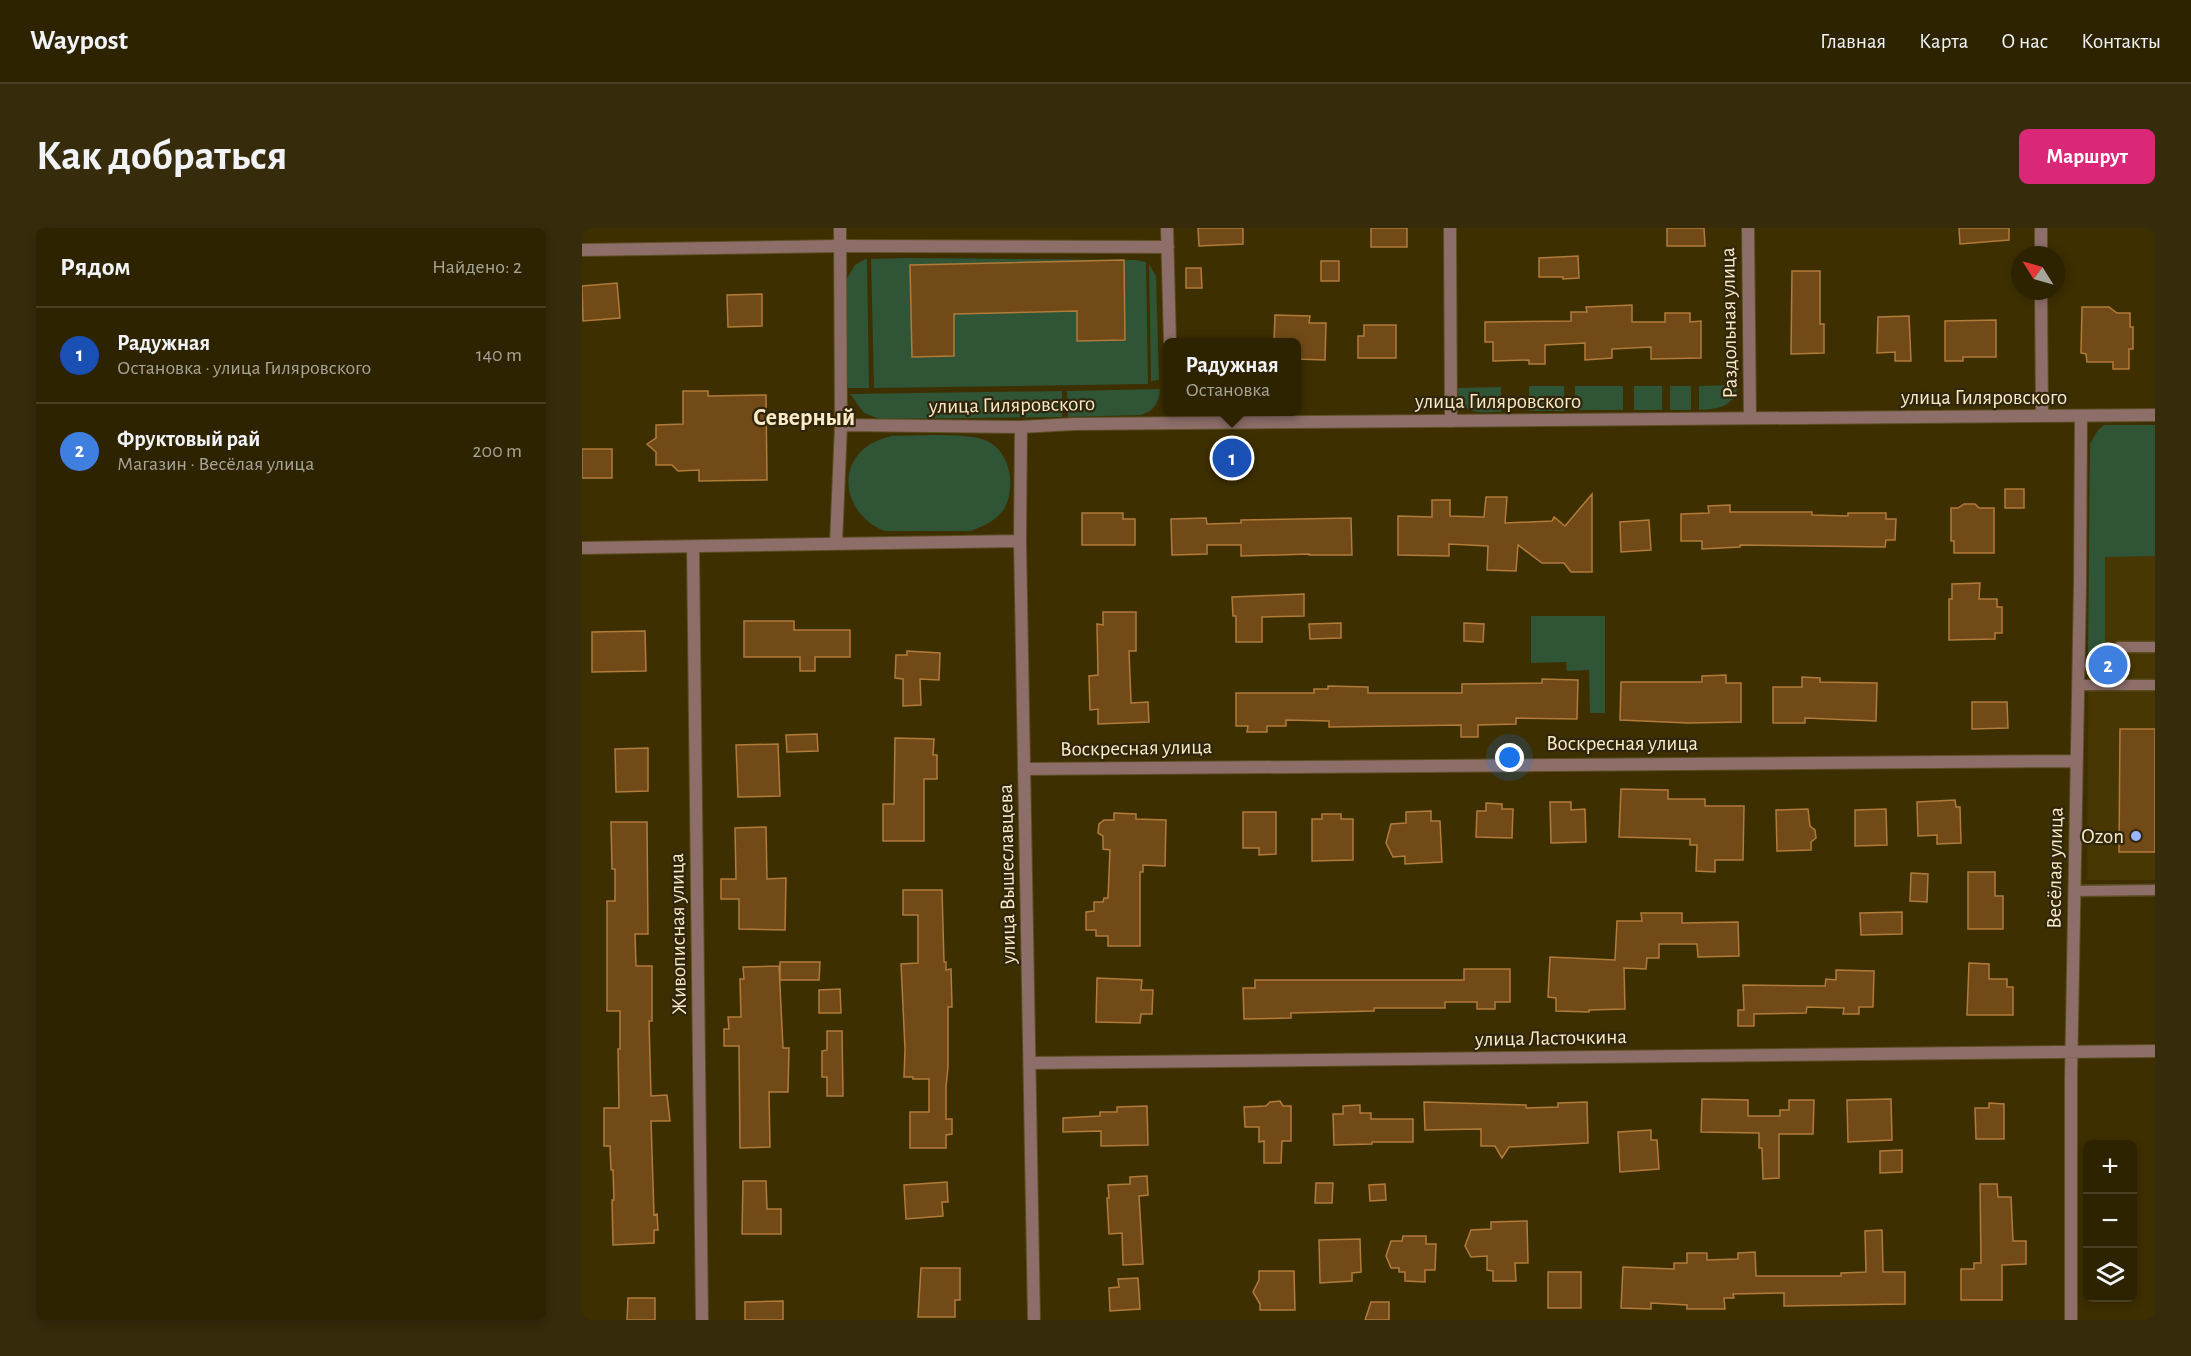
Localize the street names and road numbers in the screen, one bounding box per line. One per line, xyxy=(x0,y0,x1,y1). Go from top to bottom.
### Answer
street label: Раздольная улица xyxy=(1717,247,1741,399)
street label: улица Гиляровского xyxy=(1900,387,2067,408)
street label: улица Гиляровского xyxy=(1414,391,1581,412)
street label: улица Гиляровского xyxy=(928,393,1095,417)
street label: Воскресная улица xyxy=(1546,733,1699,754)
street label: Воскресная улица xyxy=(1060,736,1213,760)
street label: улица Вышеславцева xyxy=(995,783,1019,965)
street label: Весёлая улица xyxy=(2043,806,2067,929)
street label: Живописная улица xyxy=(666,853,690,1015)
street label: улица Ласточкина xyxy=(1474,1026,1628,1050)

